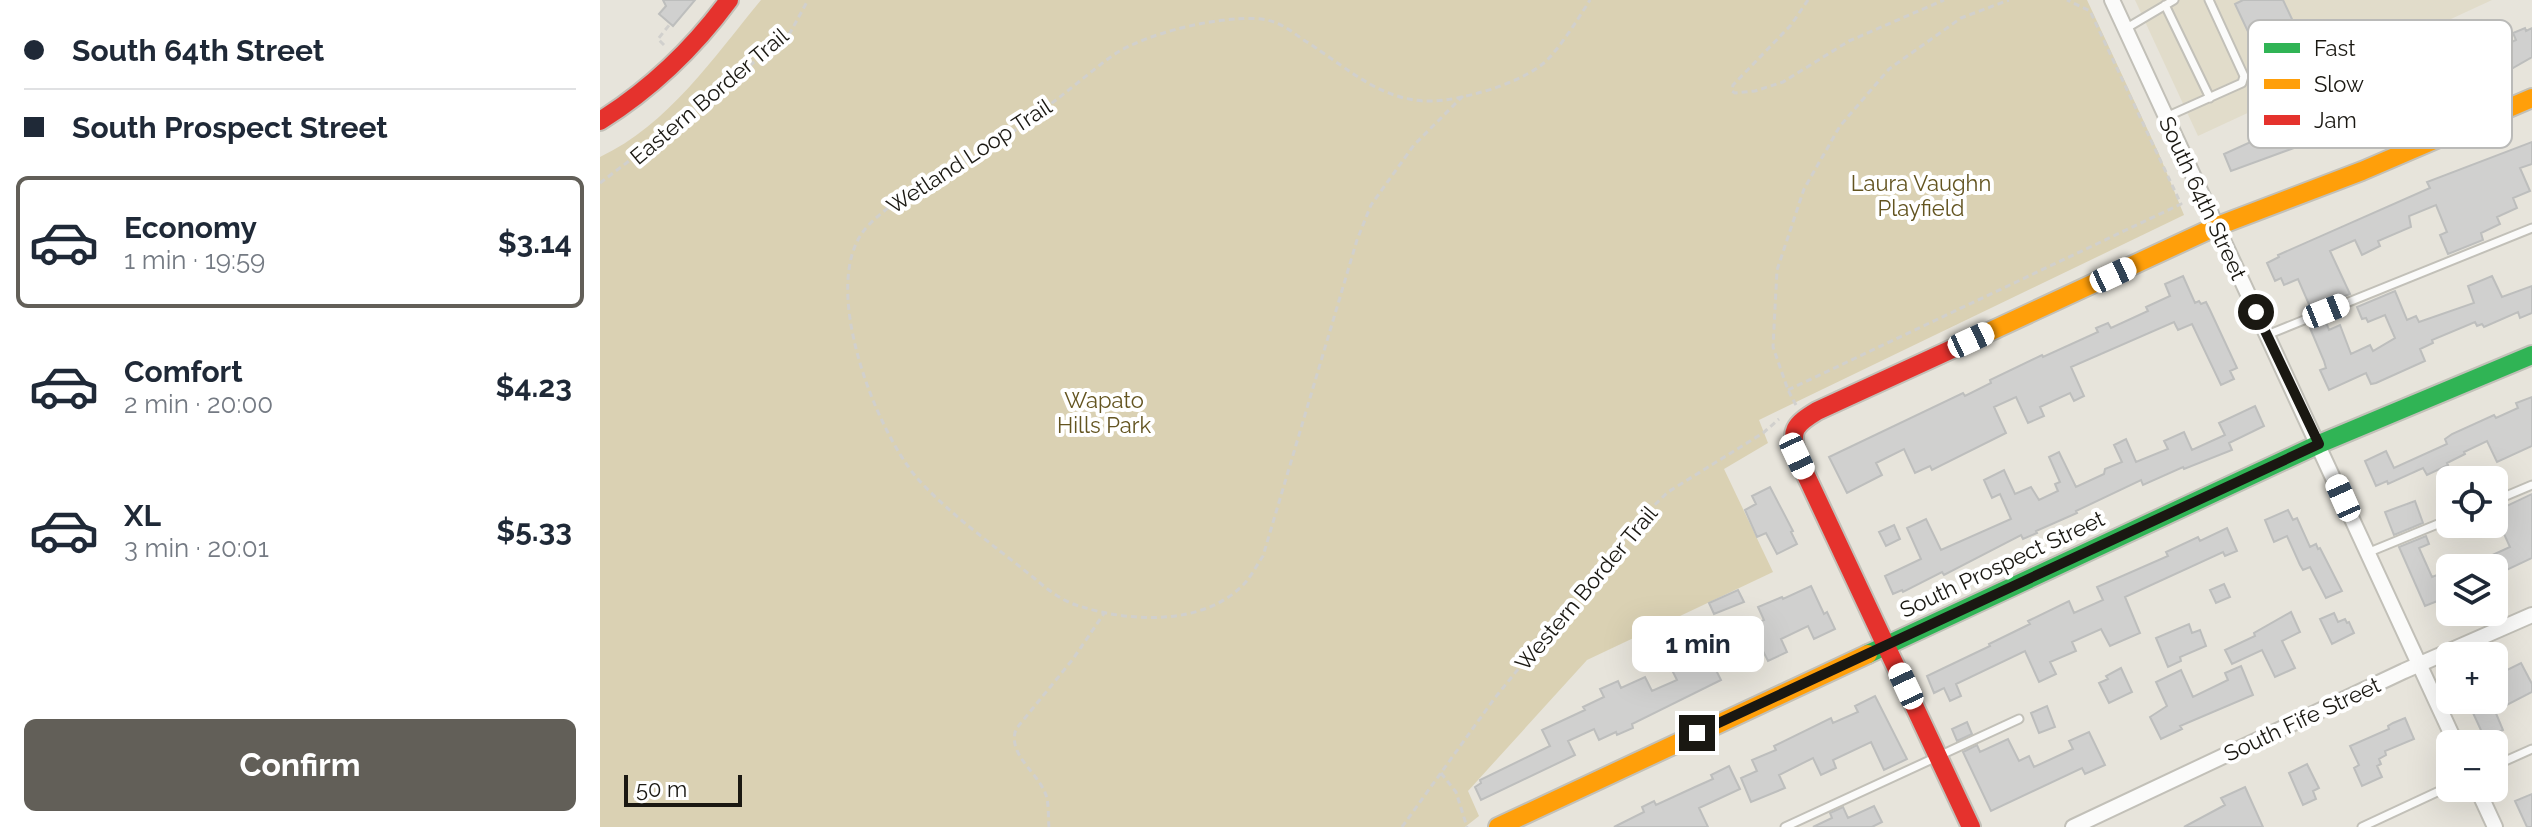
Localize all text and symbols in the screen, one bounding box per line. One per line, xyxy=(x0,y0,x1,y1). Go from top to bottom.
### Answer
legend xyxy=(2248,20,2512,148)
street label: Eastern Border Trail xyxy=(625,22,793,170)
text: South 64th Street xyxy=(72,33,324,68)
text: Fast xyxy=(2314,35,2356,61)
text: Slow xyxy=(2314,71,2364,97)
street label: Wetland Loop Trail xyxy=(882,93,1056,219)
text: Jam xyxy=(2314,107,2357,133)
text: South Prospect Street xyxy=(72,110,388,145)
street label: South 64th Street xyxy=(2154,112,2253,284)
park label: Laura Vaughn Playfield xyxy=(1851,170,1991,221)
icon: car xyxy=(28,206,100,278)
text: Economy xyxy=(124,210,257,245)
text: $3.14 xyxy=(498,225,572,260)
text: 1 min · 19:59 xyxy=(124,245,265,275)
car xyxy=(2086,254,2140,296)
car xyxy=(2299,291,2353,331)
route start xyxy=(2238,294,2274,330)
car xyxy=(1944,319,1998,361)
icon: car xyxy=(28,350,100,422)
text: Comfort xyxy=(124,354,243,389)
text: $4.23 xyxy=(495,369,572,404)
park label: Wapato Hills Park xyxy=(1057,387,1151,438)
text: 2 min · 20:00 xyxy=(124,389,273,419)
car xyxy=(1776,429,1818,483)
map controls xyxy=(2436,466,2508,802)
button: locate xyxy=(2436,466,2508,538)
car xyxy=(2322,471,2364,525)
icon: car xyxy=(28,494,100,566)
text: XL xyxy=(124,498,161,533)
street label: Western Border Trail xyxy=(1509,500,1663,676)
street label: South Prospect Street xyxy=(1896,505,2109,623)
text: $5.33 xyxy=(496,513,572,548)
text: 3 min · 20:01 xyxy=(124,533,269,563)
button: layers xyxy=(2436,554,2508,626)
callout: 1 min xyxy=(1631,617,1763,673)
text: 1 min xyxy=(1665,629,1731,659)
button: + xyxy=(2436,642,2508,714)
car xyxy=(1885,659,1927,713)
street label: South Fife Street xyxy=(2220,671,2385,767)
route end xyxy=(1679,715,1715,751)
button: Confirm xyxy=(24,719,576,811)
button: − xyxy=(2436,730,2508,802)
scale bar xyxy=(624,771,742,807)
text: 50 m xyxy=(636,776,687,802)

